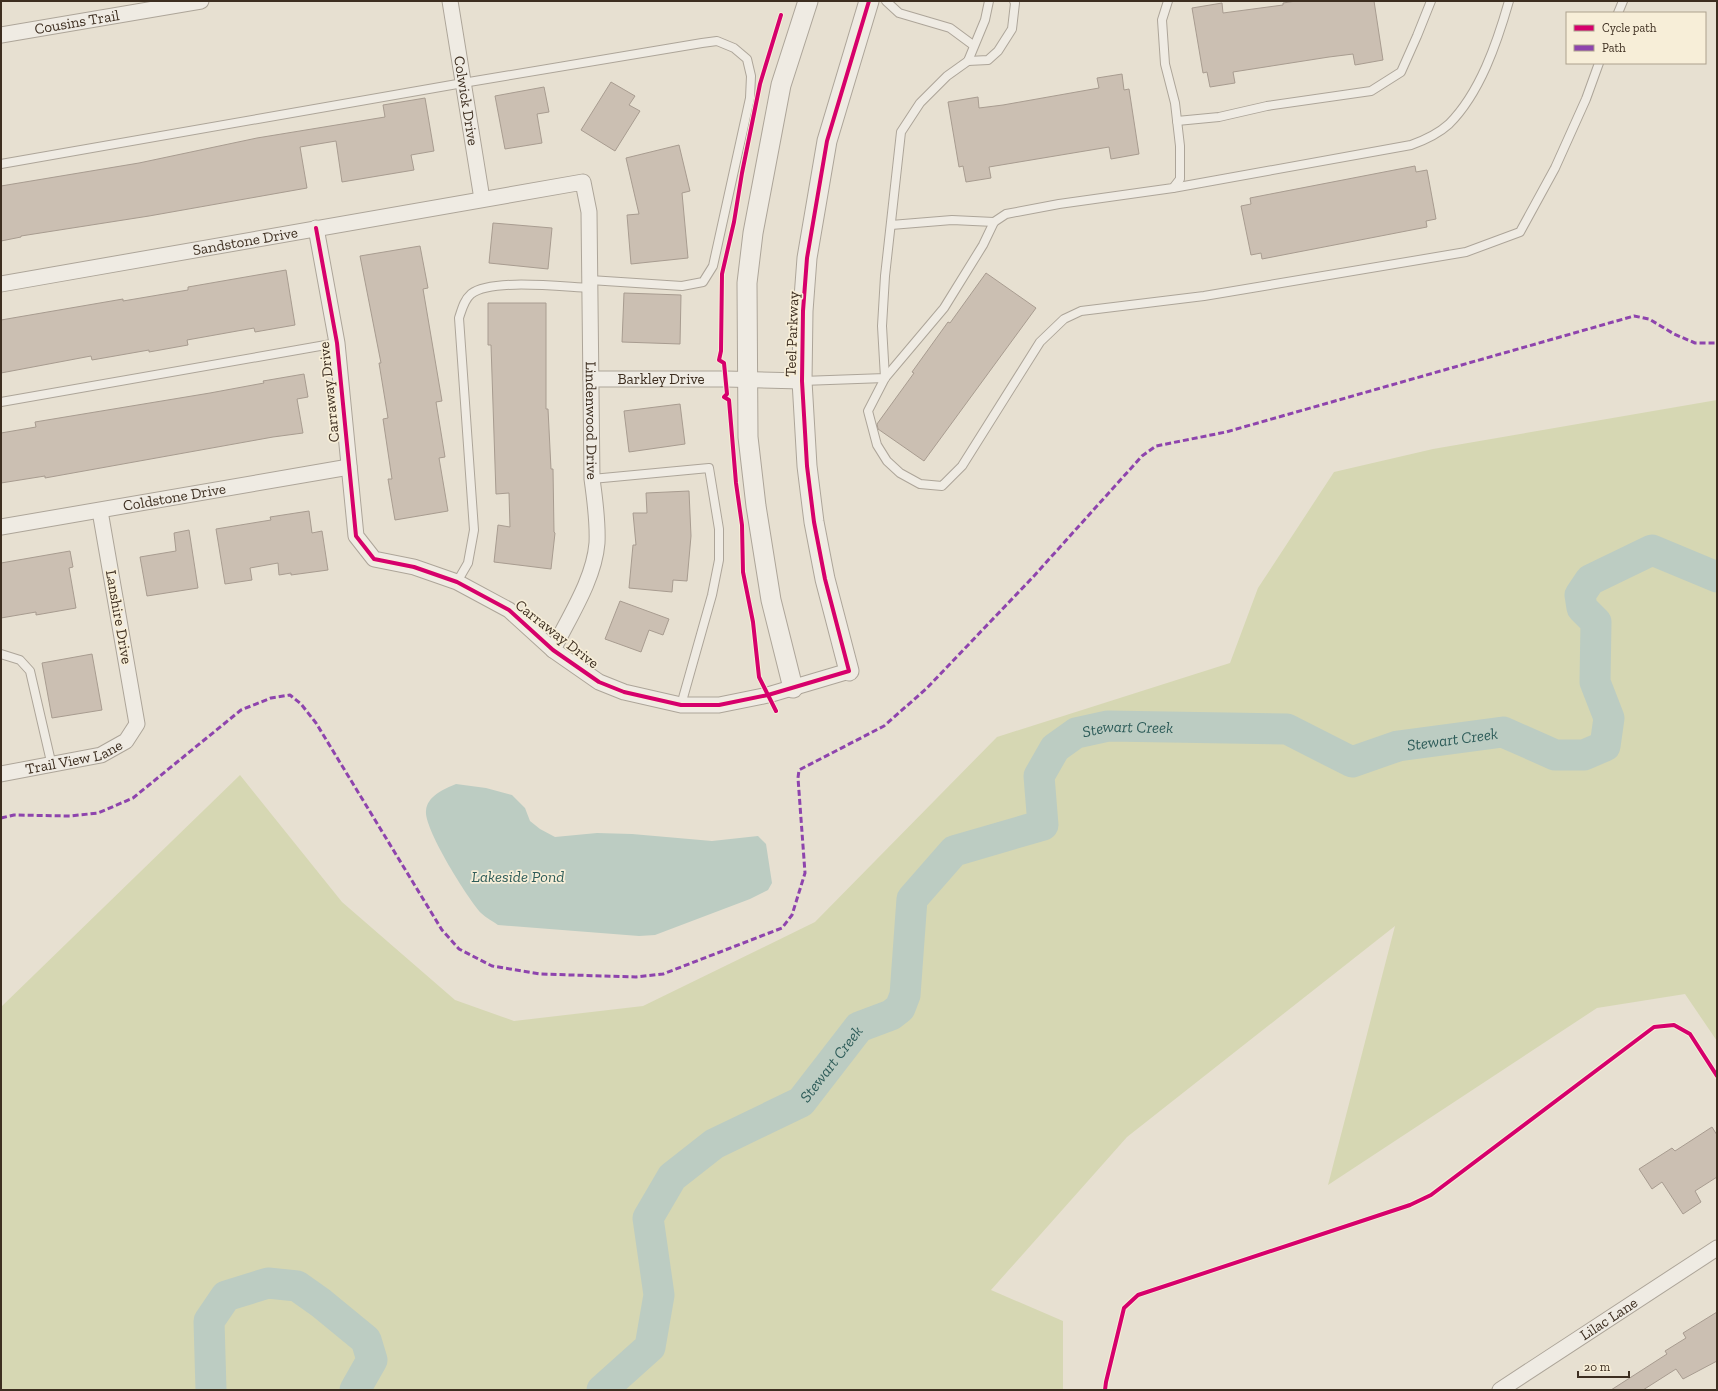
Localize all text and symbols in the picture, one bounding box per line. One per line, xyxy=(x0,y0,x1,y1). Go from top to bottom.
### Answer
street label: Cousins Trail xyxy=(33,6,121,38)
legend xyxy=(1566,12,1706,64)
text: Cycle path xyxy=(1602,21,1657,35)
text: Path xyxy=(1602,41,1626,55)
street label: Colwick Drive xyxy=(450,55,482,147)
street label: Sandstone Drive xyxy=(191,223,299,259)
street label: Teel Parkway xyxy=(782,291,803,377)
street label: Carraway Drive xyxy=(315,341,343,443)
street label: Lindenwood Drive xyxy=(582,361,601,480)
street label: Barkley Drive xyxy=(617,370,705,388)
street label: Coldstone Drive xyxy=(122,479,227,515)
street label: Lanshire Drive xyxy=(102,569,136,665)
street label: Carraway Drive xyxy=(512,596,602,672)
water label: Stewart Creek xyxy=(1080,716,1173,741)
water label: Stewart Creek xyxy=(1406,723,1499,754)
street label: Trail View Lane xyxy=(24,736,126,778)
water label: Lakeside Pond xyxy=(472,867,564,886)
water label: Stewart Creek xyxy=(795,1022,866,1106)
street label: Lilac Lane xyxy=(1577,1293,1641,1344)
scale bar xyxy=(1578,1353,1629,1379)
text: 20 m xyxy=(1584,1360,1611,1374)

